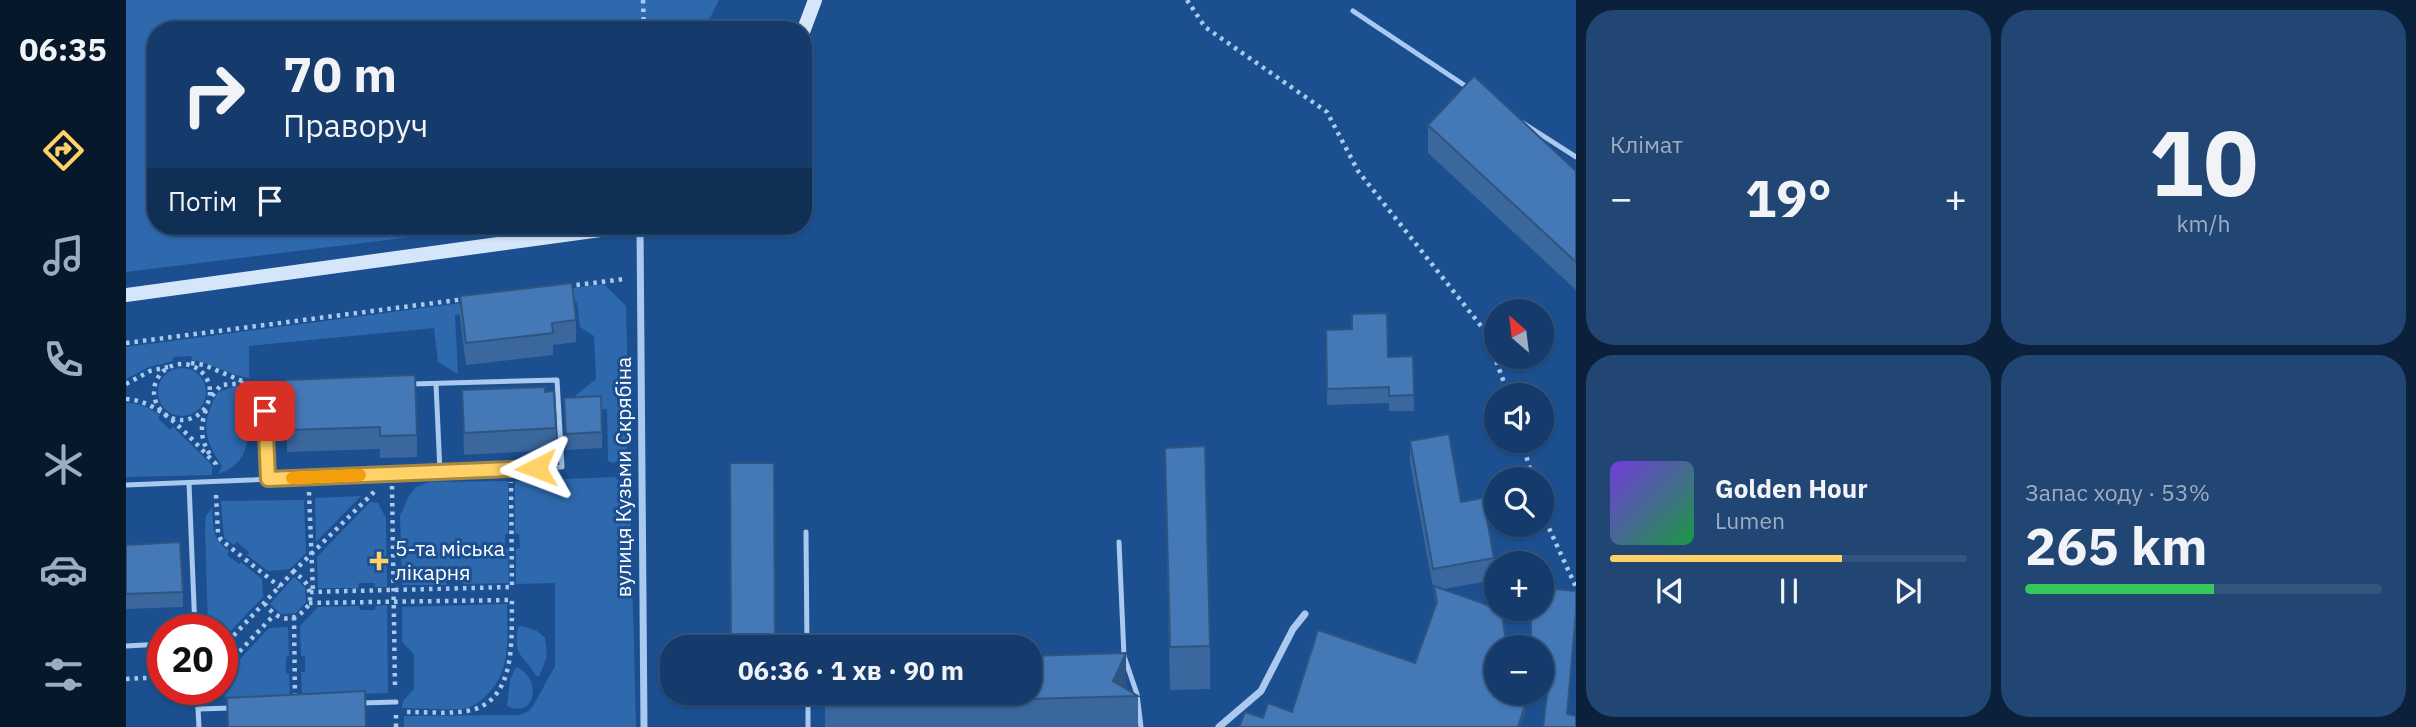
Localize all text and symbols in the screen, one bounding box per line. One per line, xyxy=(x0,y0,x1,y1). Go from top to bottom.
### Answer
text: 06:35 xyxy=(19,28,107,70)
text: 70 m xyxy=(283,42,397,105)
icon: right xyxy=(168,49,259,140)
text: 10 xyxy=(2149,103,2258,221)
text: Праворуч xyxy=(283,104,428,146)
icon: directions xyxy=(39,126,88,175)
text: Клімат xyxy=(1610,129,1683,159)
text: 19° xyxy=(1745,164,1832,231)
text: − xyxy=(1610,173,1633,222)
text: + xyxy=(1944,173,1967,222)
icon: arrive xyxy=(251,182,289,220)
text: Потім xyxy=(168,184,237,218)
text: km/h xyxy=(2176,208,2231,238)
icon: music xyxy=(39,231,88,280)
north arrow xyxy=(1484,299,1554,369)
map controls xyxy=(1484,299,1554,705)
icon: phone xyxy=(39,335,88,384)
street label: вулиця Кузьми Скрябіна xyxy=(609,357,637,597)
pin xyxy=(235,381,295,441)
button: sound xyxy=(1484,383,1554,453)
icon: arrive xyxy=(246,392,284,430)
position arrow xyxy=(499,431,573,505)
icon: climate xyxy=(39,440,88,489)
button: search xyxy=(1484,467,1554,537)
text: Golden Hour xyxy=(1715,471,1868,505)
text: Запас ходу · 53% xyxy=(2025,477,2210,507)
text: Lumen xyxy=(1715,505,1785,535)
text: 265 km xyxy=(2025,512,2207,579)
place label: 5-та міська лікарня xyxy=(395,534,505,586)
icon: car xyxy=(39,545,88,594)
marker: 5-та міська лікарня xyxy=(369,551,389,571)
button: + xyxy=(1484,551,1554,621)
icon: previous xyxy=(1651,572,1689,610)
icon: pause xyxy=(1770,572,1808,610)
icon: next xyxy=(1889,572,1927,610)
speed limit sign: 20 xyxy=(147,614,238,705)
button: − xyxy=(1484,635,1554,705)
icon: filters xyxy=(39,650,88,699)
text: 06:36 · 1 хв · 90 m xyxy=(738,653,964,687)

